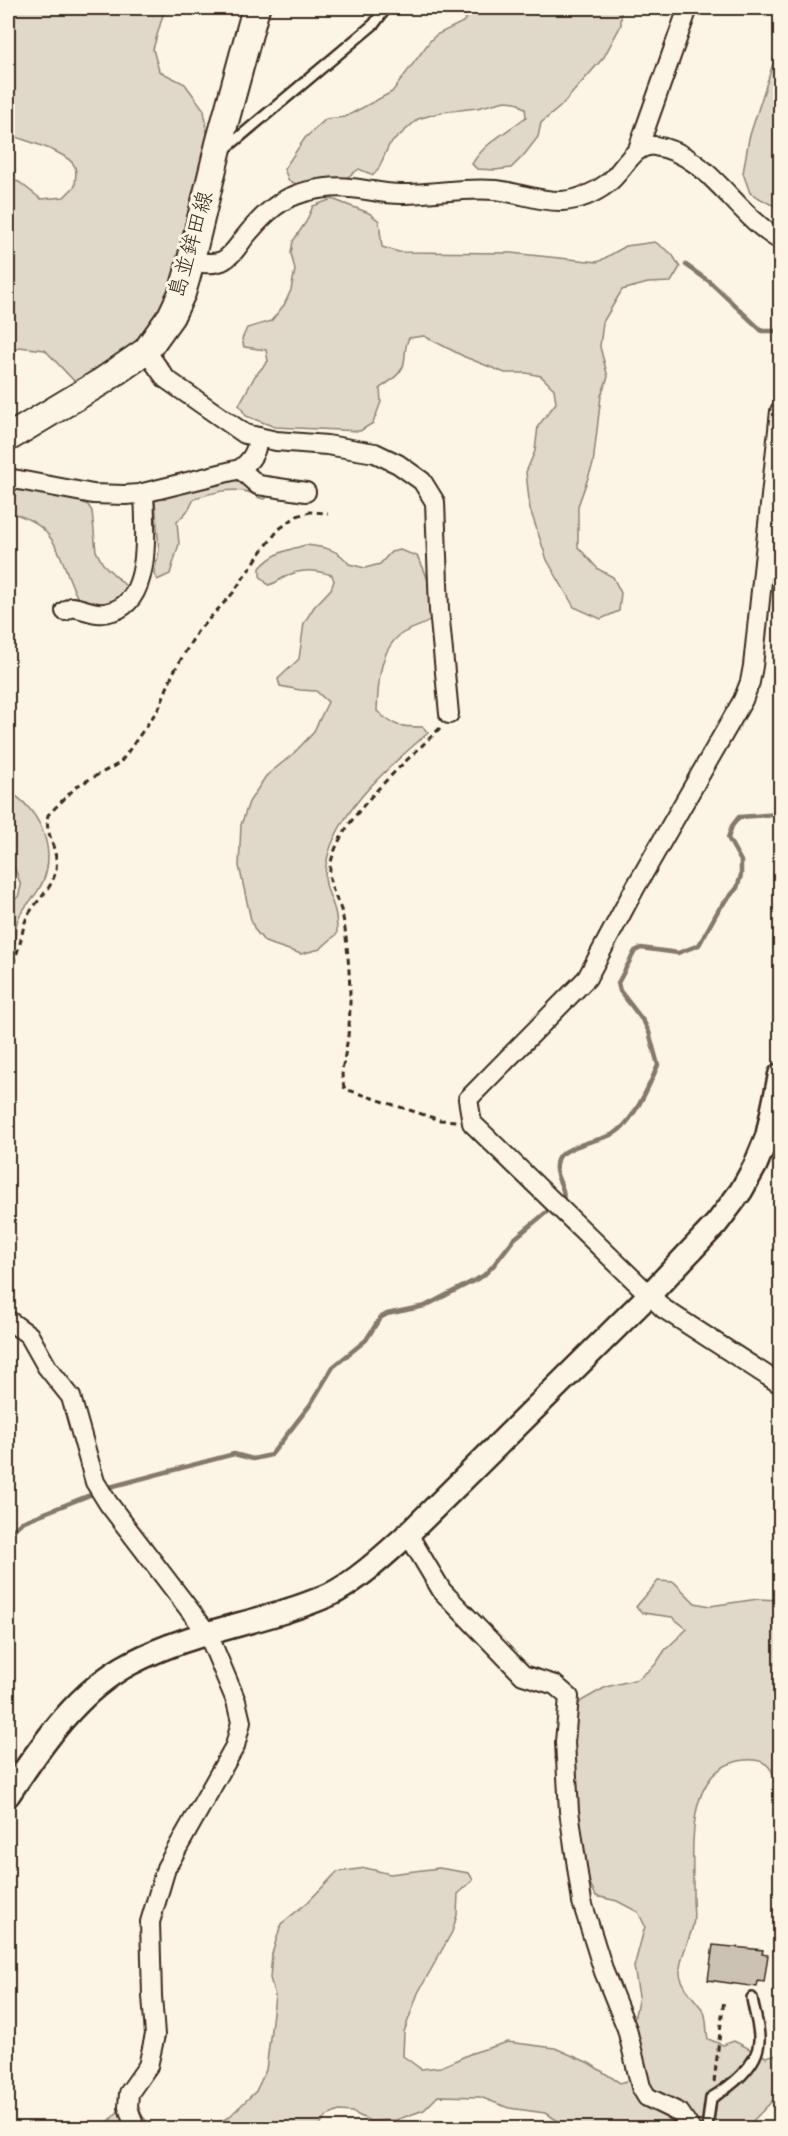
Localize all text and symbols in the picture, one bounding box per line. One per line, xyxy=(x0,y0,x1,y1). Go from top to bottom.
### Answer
street label: 島並鉾田線 xyxy=(163,188,223,302)

